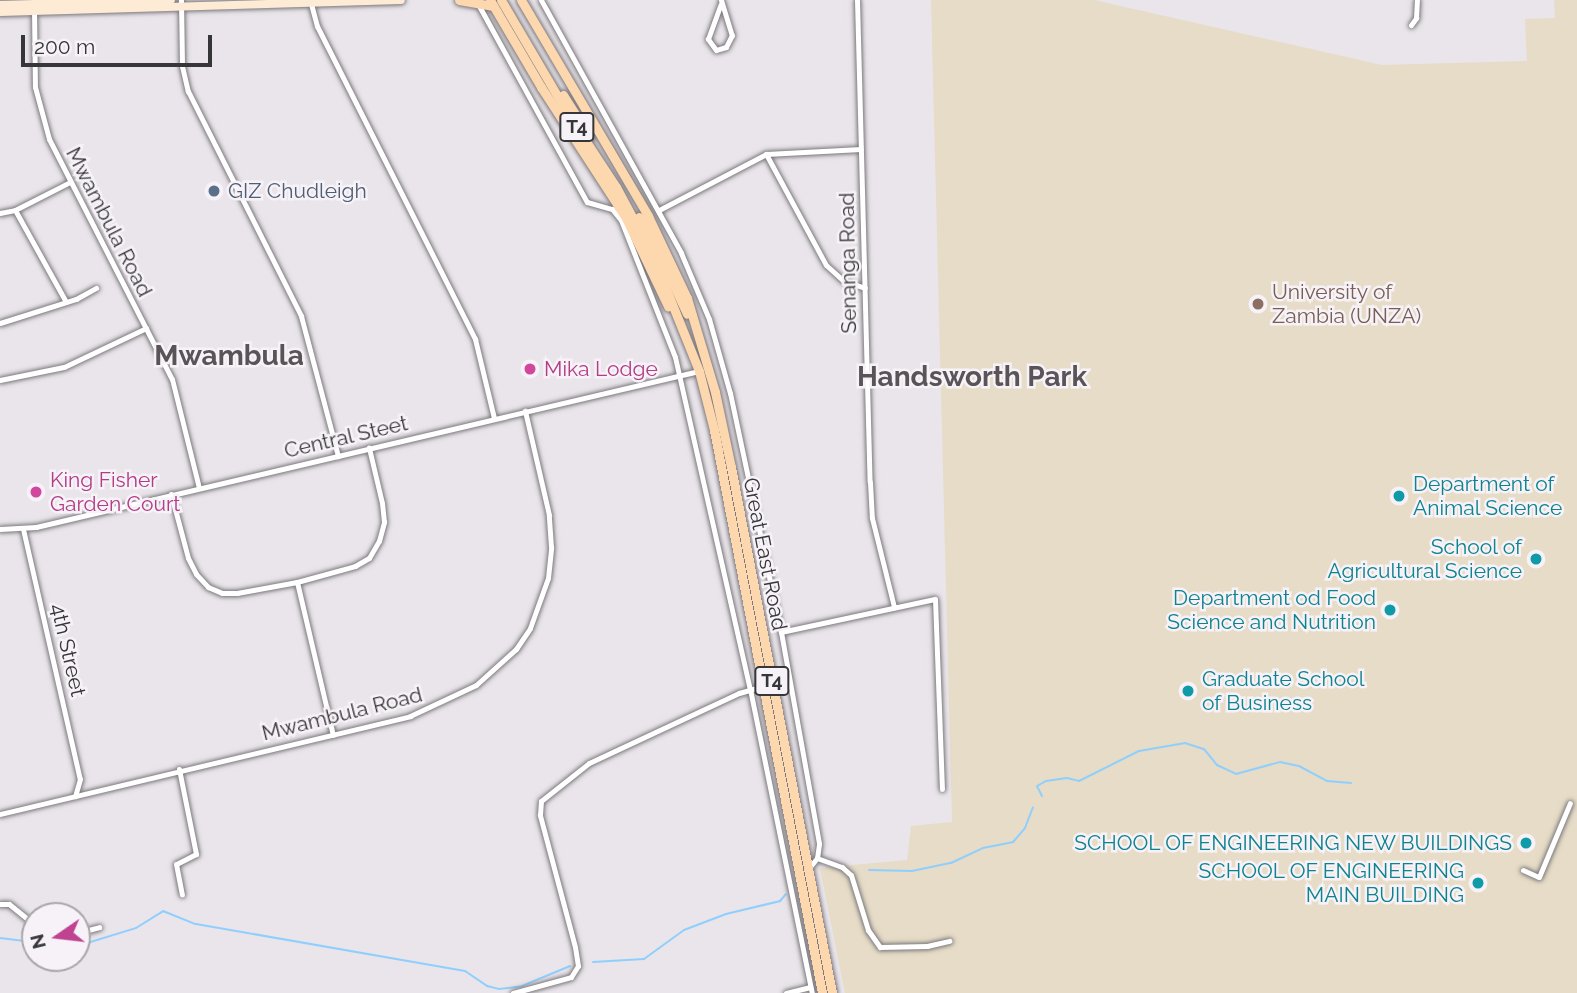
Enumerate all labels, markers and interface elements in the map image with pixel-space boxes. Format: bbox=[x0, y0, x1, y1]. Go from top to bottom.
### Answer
scale bar bbox=[24, 21, 215, 65]
text: 200 m bbox=[34, 34, 95, 59]
road number: T4 bbox=[558, 111, 596, 142]
street label: Mwambula Road bbox=[60, 143, 158, 301]
place label: GIZ Chudleigh bbox=[228, 178, 367, 204]
marker: GIZ Chudleigh bbox=[206, 183, 222, 199]
street label: Senanga Road bbox=[834, 192, 862, 334]
place label: University of Zambia (UNZA) bbox=[1272, 279, 1421, 329]
marker: University of Zambia (UNZA) bbox=[1250, 296, 1266, 312]
district label: Mwambula bbox=[154, 339, 304, 373]
place label: Mika Lodge bbox=[544, 356, 658, 382]
district label: Handsworth Park bbox=[857, 360, 1087, 394]
marker: Mika Lodge bbox=[522, 361, 538, 377]
street label: Central Steet bbox=[281, 410, 411, 464]
place label: King Fisher Garden Court bbox=[50, 467, 180, 517]
place label: Department of Animal Science bbox=[1413, 471, 1563, 521]
street label: Great East Road bbox=[738, 475, 792, 633]
marker: King Fisher Garden Court bbox=[28, 484, 44, 500]
marker: Department of Animal Science bbox=[1391, 488, 1407, 504]
place label: School of Agricultural Science bbox=[1327, 534, 1522, 584]
marker: School of Agricultural Science bbox=[1528, 551, 1544, 567]
place label: Department od Food Science and Nutrition bbox=[1167, 585, 1376, 635]
street label: 4th Street bbox=[45, 601, 91, 699]
marker: Department od Food Science and Nutrition bbox=[1382, 602, 1398, 618]
road number: T4 bbox=[753, 666, 791, 696]
place label: Graduate School of Business bbox=[1202, 666, 1364, 716]
street label: Mwambula Road bbox=[259, 682, 425, 746]
marker: Graduate School of Business bbox=[1180, 683, 1196, 699]
place label: SCHOOL OF ENGINEERING NEW BUILDINGS bbox=[1072, 830, 1512, 856]
marker: SCHOOL OF ENGINEERING NEW BUILDINGS bbox=[1518, 835, 1534, 851]
place label: SCHOOL OF ENGINEERING MAIN BUILDING bbox=[1198, 858, 1464, 908]
marker: SCHOOL OF ENGINEERING MAIN BUILDING bbox=[1470, 875, 1486, 891]
north arrow bbox=[21, 902, 91, 972]
text: N bbox=[25, 932, 50, 951]

